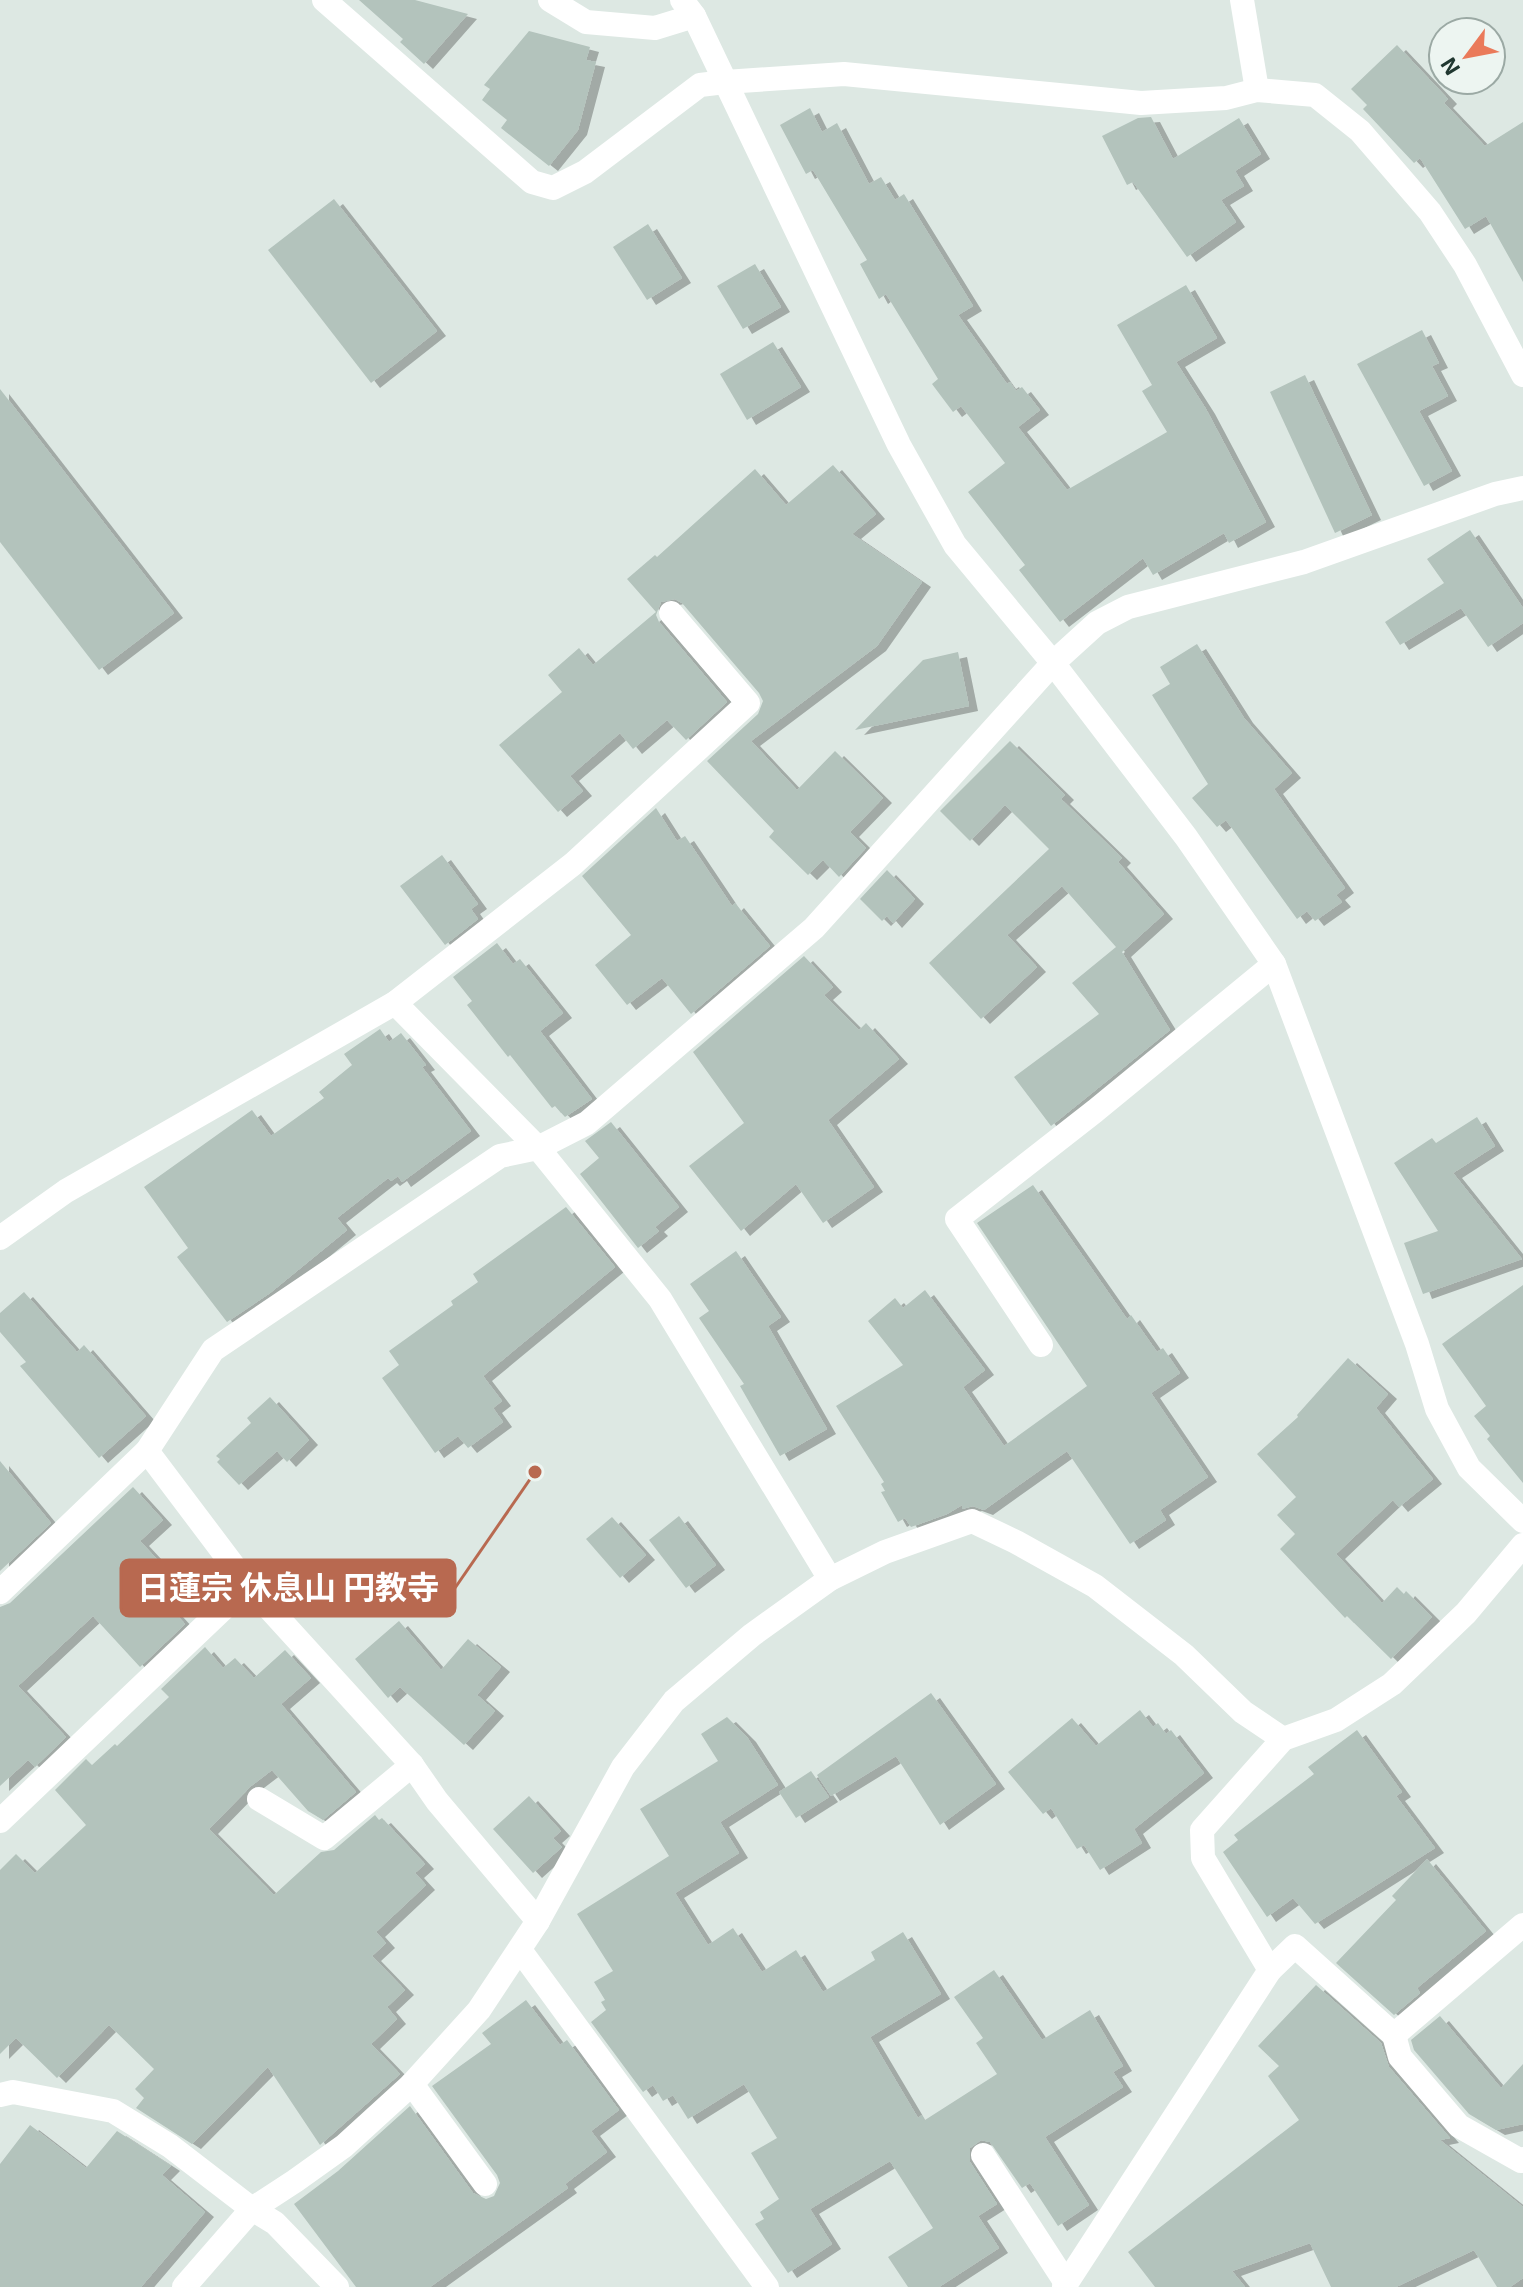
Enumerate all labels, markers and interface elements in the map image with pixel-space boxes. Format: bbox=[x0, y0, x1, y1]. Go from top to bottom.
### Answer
north arrow bbox=[1427, 16, 1507, 96]
text: N bbox=[1434, 54, 1464, 81]
callout: 日蓮宗 休息山 円教寺 bbox=[121, 1560, 455, 1616]
text: 日蓮宗 休息山 円教寺 bbox=[137, 1567, 439, 1605]

